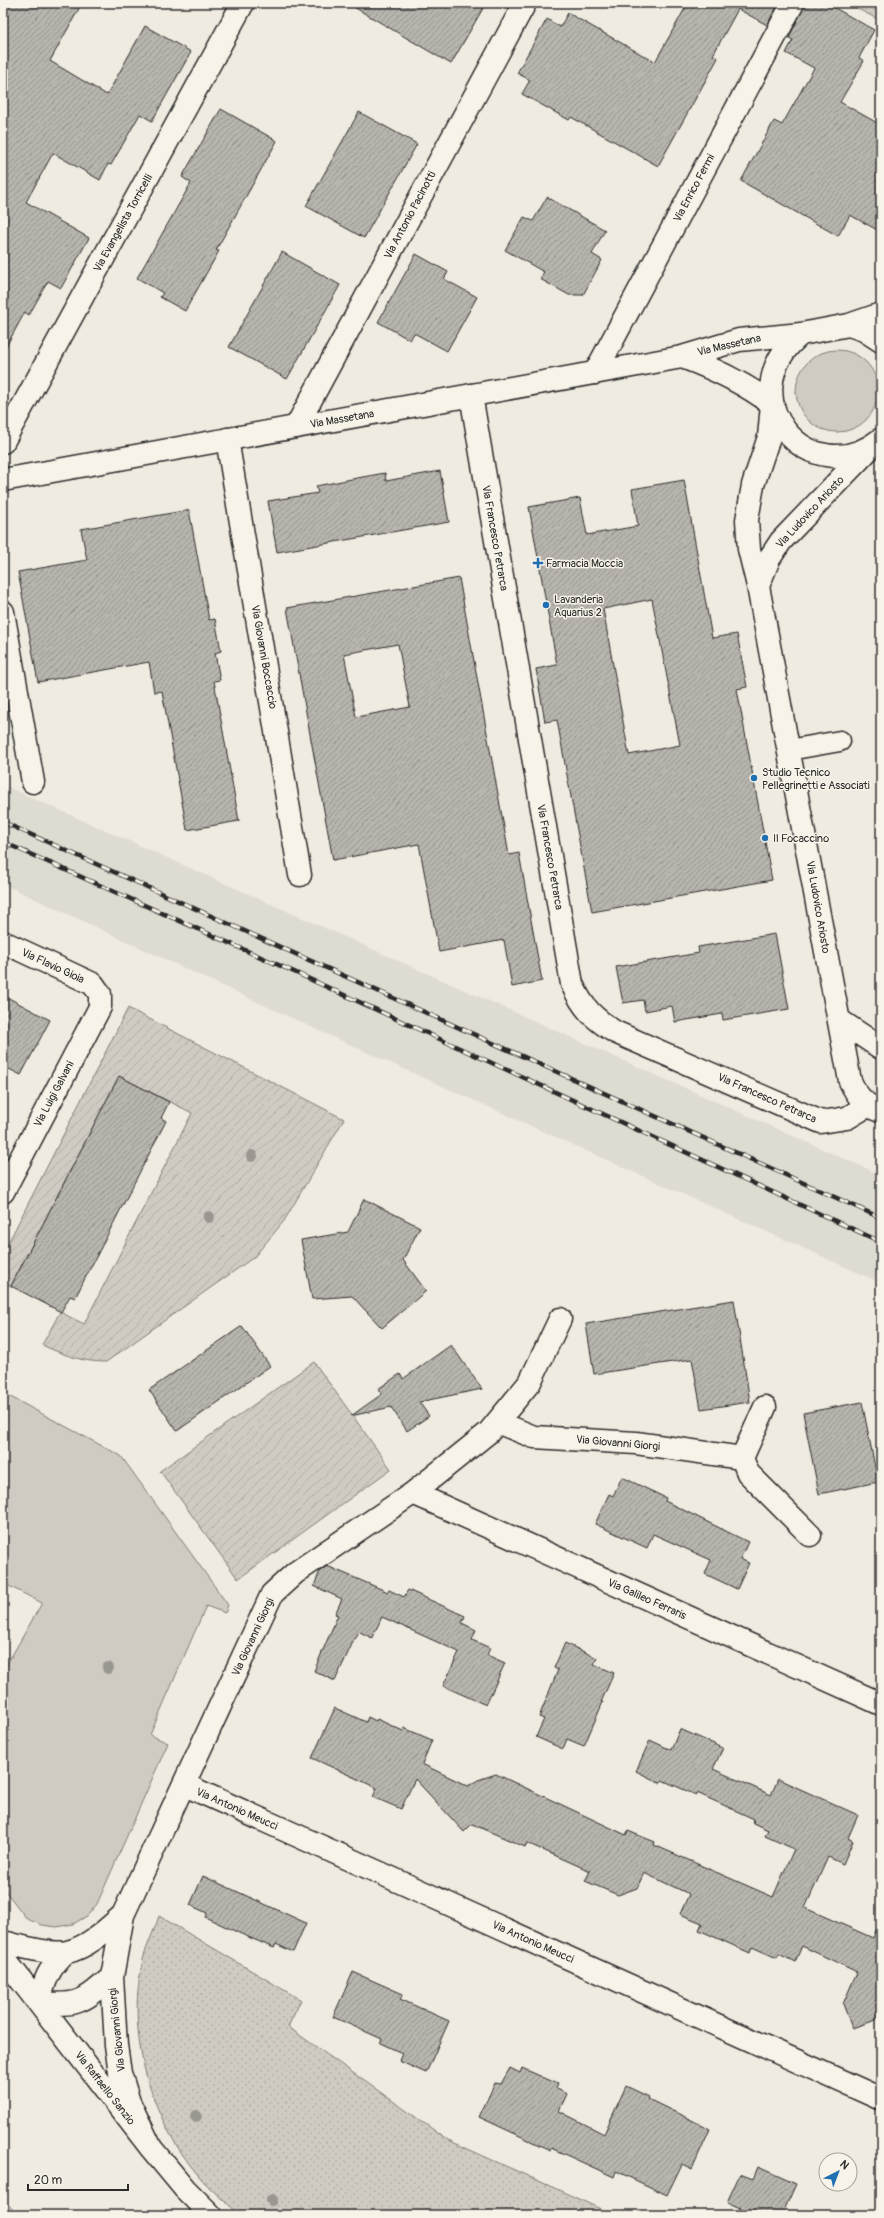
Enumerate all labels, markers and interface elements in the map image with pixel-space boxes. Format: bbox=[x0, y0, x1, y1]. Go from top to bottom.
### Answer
street label: Via Enrico Fermi bbox=[671, 152, 717, 224]
street label: Via Antonio Pacinotti bbox=[381, 169, 439, 261]
street label: Via Evangelista Torricelli bbox=[91, 172, 155, 274]
street label: Via Massetana bbox=[696, 331, 762, 359]
street label: Via Massetana bbox=[309, 407, 375, 431]
street label: Via Ludovico Ariosto bbox=[773, 473, 847, 551]
street label: Via Francesco Petrarca bbox=[479, 484, 511, 592]
place label: Farmacia Moccia bbox=[546, 557, 623, 570]
marker: Farmacia Moccia bbox=[533, 558, 543, 568]
place label: Lavanderia Aquarius 2 bbox=[554, 593, 603, 619]
marker: Lavanderia Aquarius 2 bbox=[541, 600, 551, 610]
street label: Via Giovanni Boccaccio bbox=[248, 604, 280, 710]
place label: Studio Tecnico Pellegrinetti e Associati bbox=[762, 766, 870, 792]
marker: Studio Tecnico Pellegrinetti e Associati bbox=[749, 773, 759, 783]
street label: Via Francesco Petrarca bbox=[534, 803, 566, 911]
place label: Il Focaccino bbox=[773, 832, 829, 845]
marker: Il Focaccino bbox=[760, 833, 770, 843]
street label: Via Ludovico Ariosto bbox=[803, 860, 833, 954]
street label: Via Flavio Gioia bbox=[20, 946, 86, 986]
street label: Via Luigi Galvani bbox=[31, 1059, 77, 1129]
street label: Via Francesco Petrarca bbox=[715, 1070, 819, 1126]
street label: Via Giovanni Giorgi bbox=[575, 1433, 661, 1453]
street label: Via Galileo Ferraris bbox=[606, 1576, 688, 1622]
street label: Via Giovanni Giorgi bbox=[229, 1596, 277, 1678]
street label: Via Antonio Meucci bbox=[194, 1785, 280, 1833]
street label: Via Antonio Meucci bbox=[490, 1918, 576, 1966]
street label: Via Giovanni Giorgi bbox=[106, 1987, 128, 2073]
street label: Via Raffaello Sanzio bbox=[72, 2049, 138, 2127]
north arrow bbox=[818, 2152, 858, 2192]
text: N bbox=[837, 2158, 852, 2173]
scale bar bbox=[28, 2166, 128, 2192]
text: 20 m bbox=[34, 2173, 63, 2188]

